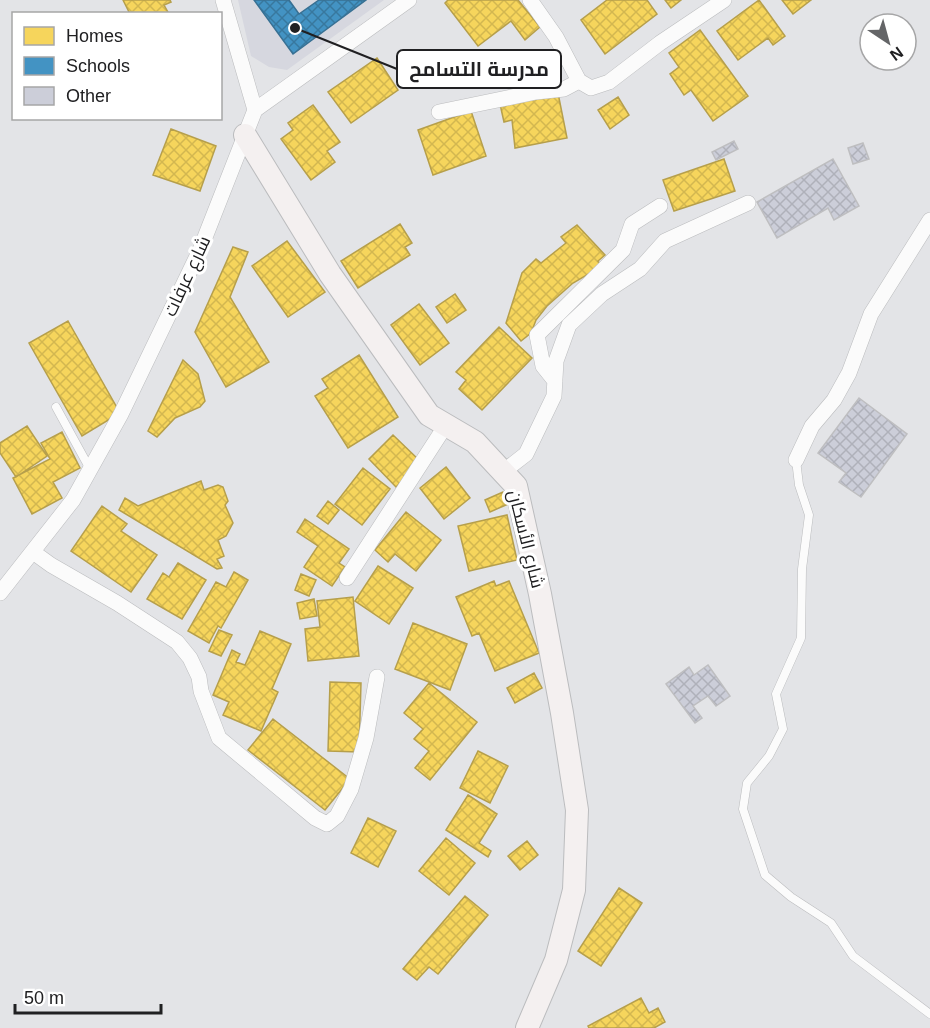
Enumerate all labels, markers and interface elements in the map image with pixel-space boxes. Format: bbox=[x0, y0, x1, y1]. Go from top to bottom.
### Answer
legend bbox=[12, 12, 222, 120]
north arrow bbox=[858, 12, 918, 72]
text: Homes bbox=[66, 26, 123, 46]
text: N bbox=[887, 43, 906, 64]
callout: مدرسة التسامح bbox=[397, 50, 561, 88]
text: Schools bbox=[66, 56, 130, 76]
text: مدرسة التسامح bbox=[409, 58, 549, 83]
text: Other bbox=[66, 86, 111, 106]
street label: شارع عرفات bbox=[160, 233, 216, 320]
street label: شارع الأسكان bbox=[502, 488, 548, 591]
scale bar bbox=[15, 977, 160, 1015]
text: 50 m bbox=[24, 988, 64, 1008]

